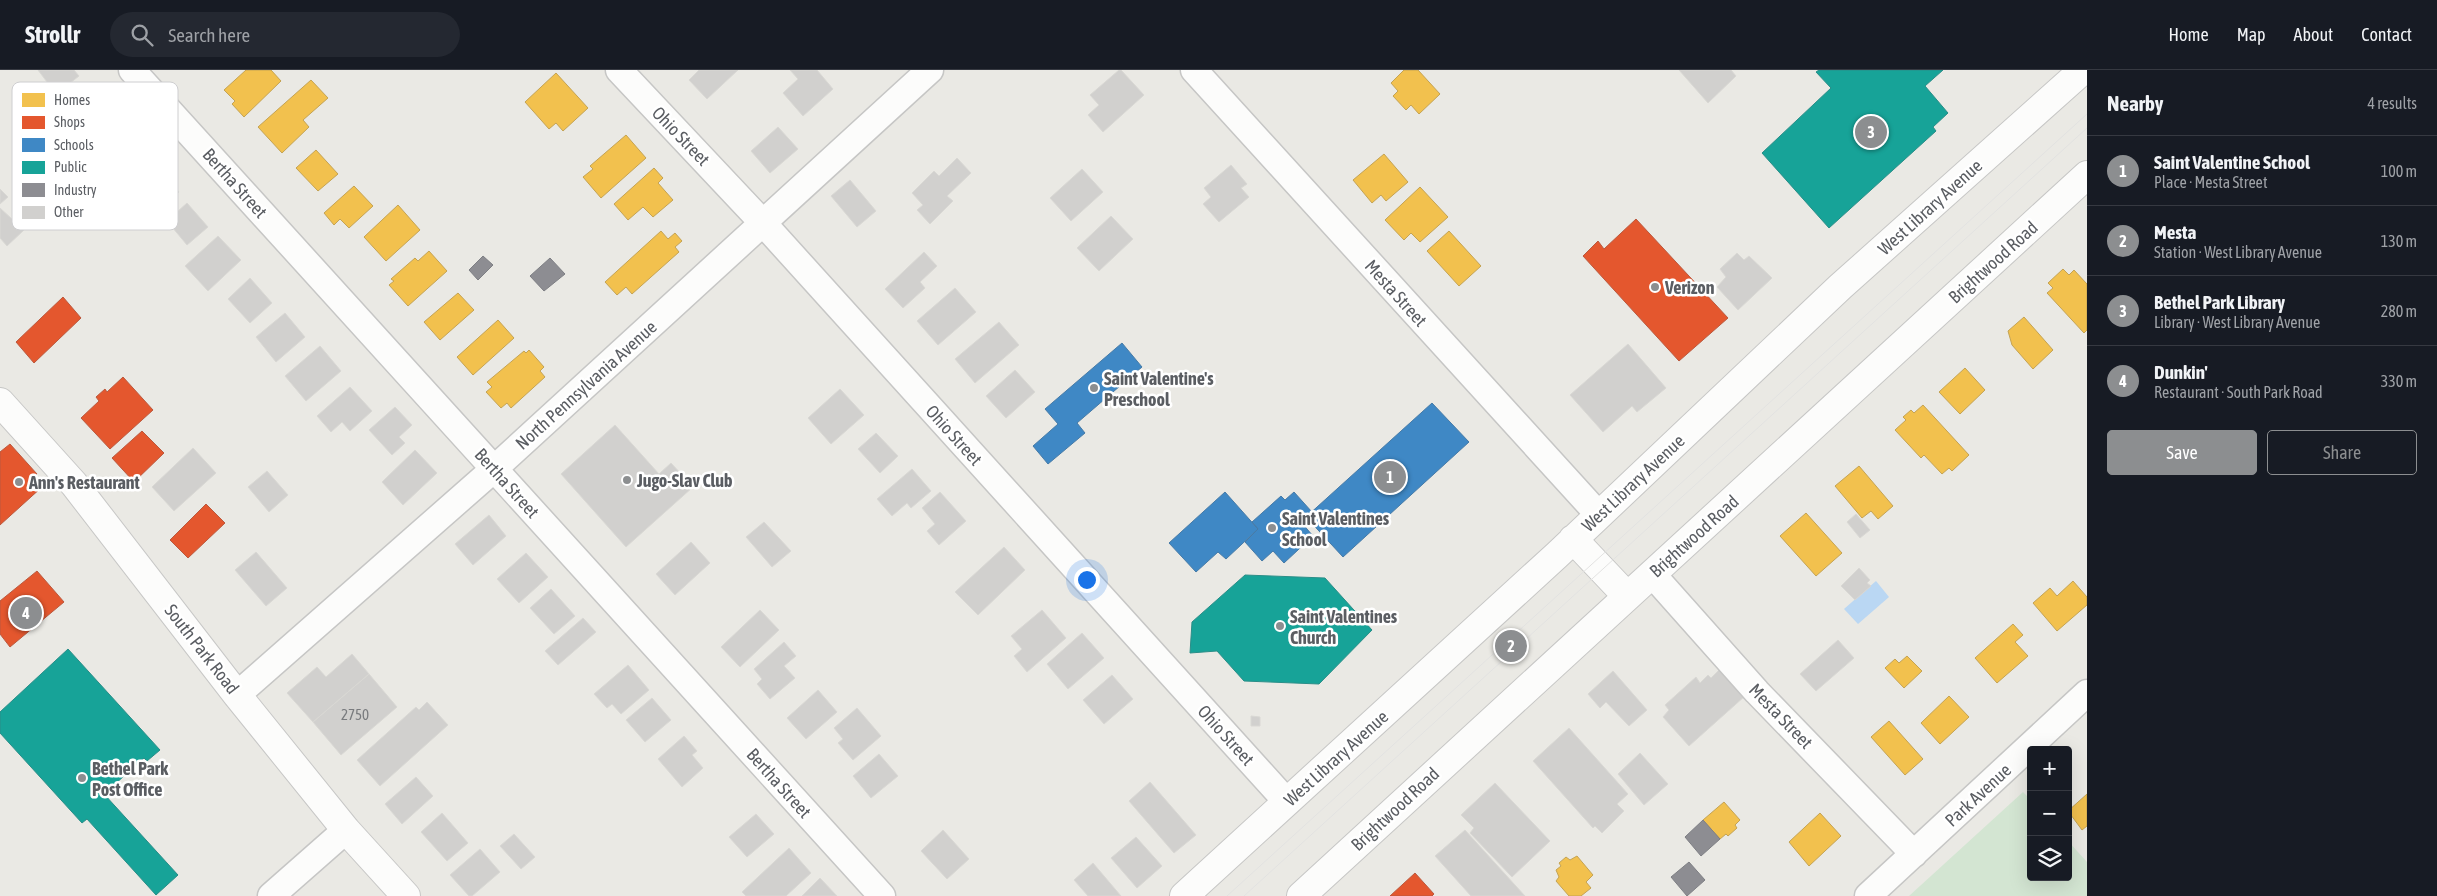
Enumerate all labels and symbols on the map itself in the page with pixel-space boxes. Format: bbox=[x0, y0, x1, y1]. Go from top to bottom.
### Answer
legend bbox=[12, 82, 178, 230]
text: Homes bbox=[54, 92, 90, 108]
street label: Ohio Street bbox=[648, 102, 714, 170]
pin: 3 bbox=[1855, 113, 1887, 151]
text: Shops bbox=[54, 114, 85, 130]
text: Schools bbox=[54, 137, 94, 153]
street label: Bertha Street bbox=[198, 144, 272, 222]
street label: West Library Avenue bbox=[1874, 155, 1986, 259]
text: Public bbox=[54, 159, 87, 175]
text: Industry bbox=[54, 182, 97, 198]
text: Other bbox=[54, 204, 84, 220]
street label: Brightwood Road bbox=[1944, 217, 2042, 307]
street label: Mesta Street bbox=[1361, 255, 1431, 331]
place label: Verizon bbox=[1664, 277, 1715, 298]
marker: Verizon bbox=[1649, 281, 1661, 293]
street label: North Pennsylvania Avenue bbox=[511, 316, 661, 454]
place label: Saint Valentine's Preschool bbox=[1104, 368, 1214, 410]
marker: Saint Valentine's Preschool bbox=[1088, 382, 1100, 394]
street label: Ohio Street bbox=[922, 401, 986, 469]
street label: West Library Avenue bbox=[1577, 430, 1689, 536]
street label: Bertha Street bbox=[470, 444, 544, 522]
pin: 1 bbox=[1374, 458, 1406, 496]
place label: Jugo-Slav Club bbox=[636, 470, 732, 491]
place label: Ann's Restaurant bbox=[28, 472, 141, 493]
marker: Jugo-Slav Club bbox=[621, 474, 633, 486]
marker: Ann's Restaurant bbox=[13, 476, 25, 488]
street label: Brightwood Road bbox=[1645, 491, 1743, 581]
place label: Saint Valentines School bbox=[1282, 508, 1390, 550]
marker: Saint Valentines School bbox=[1266, 522, 1278, 534]
your location bbox=[1074, 567, 1100, 593]
pin: 4 bbox=[10, 594, 42, 632]
street label: South Park Road bbox=[160, 600, 244, 698]
place label: Saint Valentines Church bbox=[1290, 606, 1398, 648]
marker: Saint Valentines Church bbox=[1274, 620, 1286, 632]
pin: 2 bbox=[1495, 627, 1527, 665]
street label: Mesta Street bbox=[1745, 679, 1817, 753]
street label: Ohio Street bbox=[1194, 701, 1258, 769]
house number: 2750 bbox=[341, 706, 369, 723]
street label: West Library Avenue bbox=[1280, 706, 1392, 810]
street label: Bertha Street bbox=[742, 744, 816, 822]
place label: Bethel Park Post Office bbox=[92, 758, 169, 800]
street label: Park Avenue bbox=[1941, 759, 2015, 831]
street label: Brightwood Road bbox=[1347, 763, 1443, 855]
marker: Bethel Park Post Office bbox=[76, 772, 88, 784]

